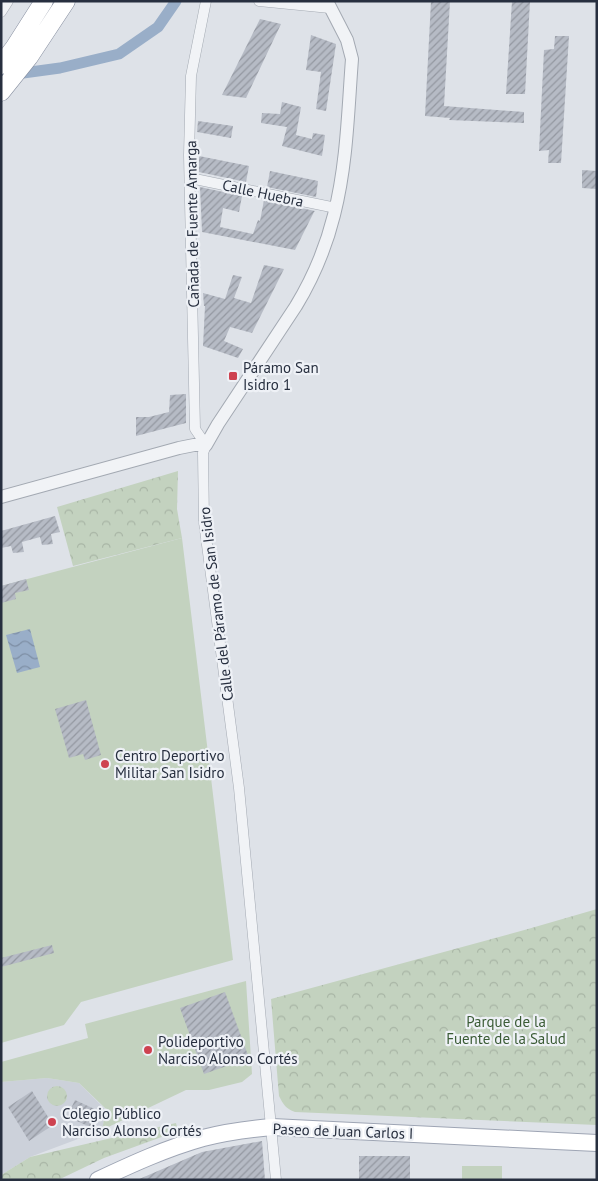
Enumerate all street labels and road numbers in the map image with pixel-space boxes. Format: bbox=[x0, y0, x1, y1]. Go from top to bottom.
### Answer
street label: Cañada de Fuente Amarga bbox=[181, 140, 203, 308]
street label: Calle Huebra bbox=[221, 175, 305, 211]
street label: Calle del Páramo de San Isidro bbox=[195, 506, 237, 702]
street label: Paseo de Juan Carlos I bbox=[272, 1119, 414, 1143]

